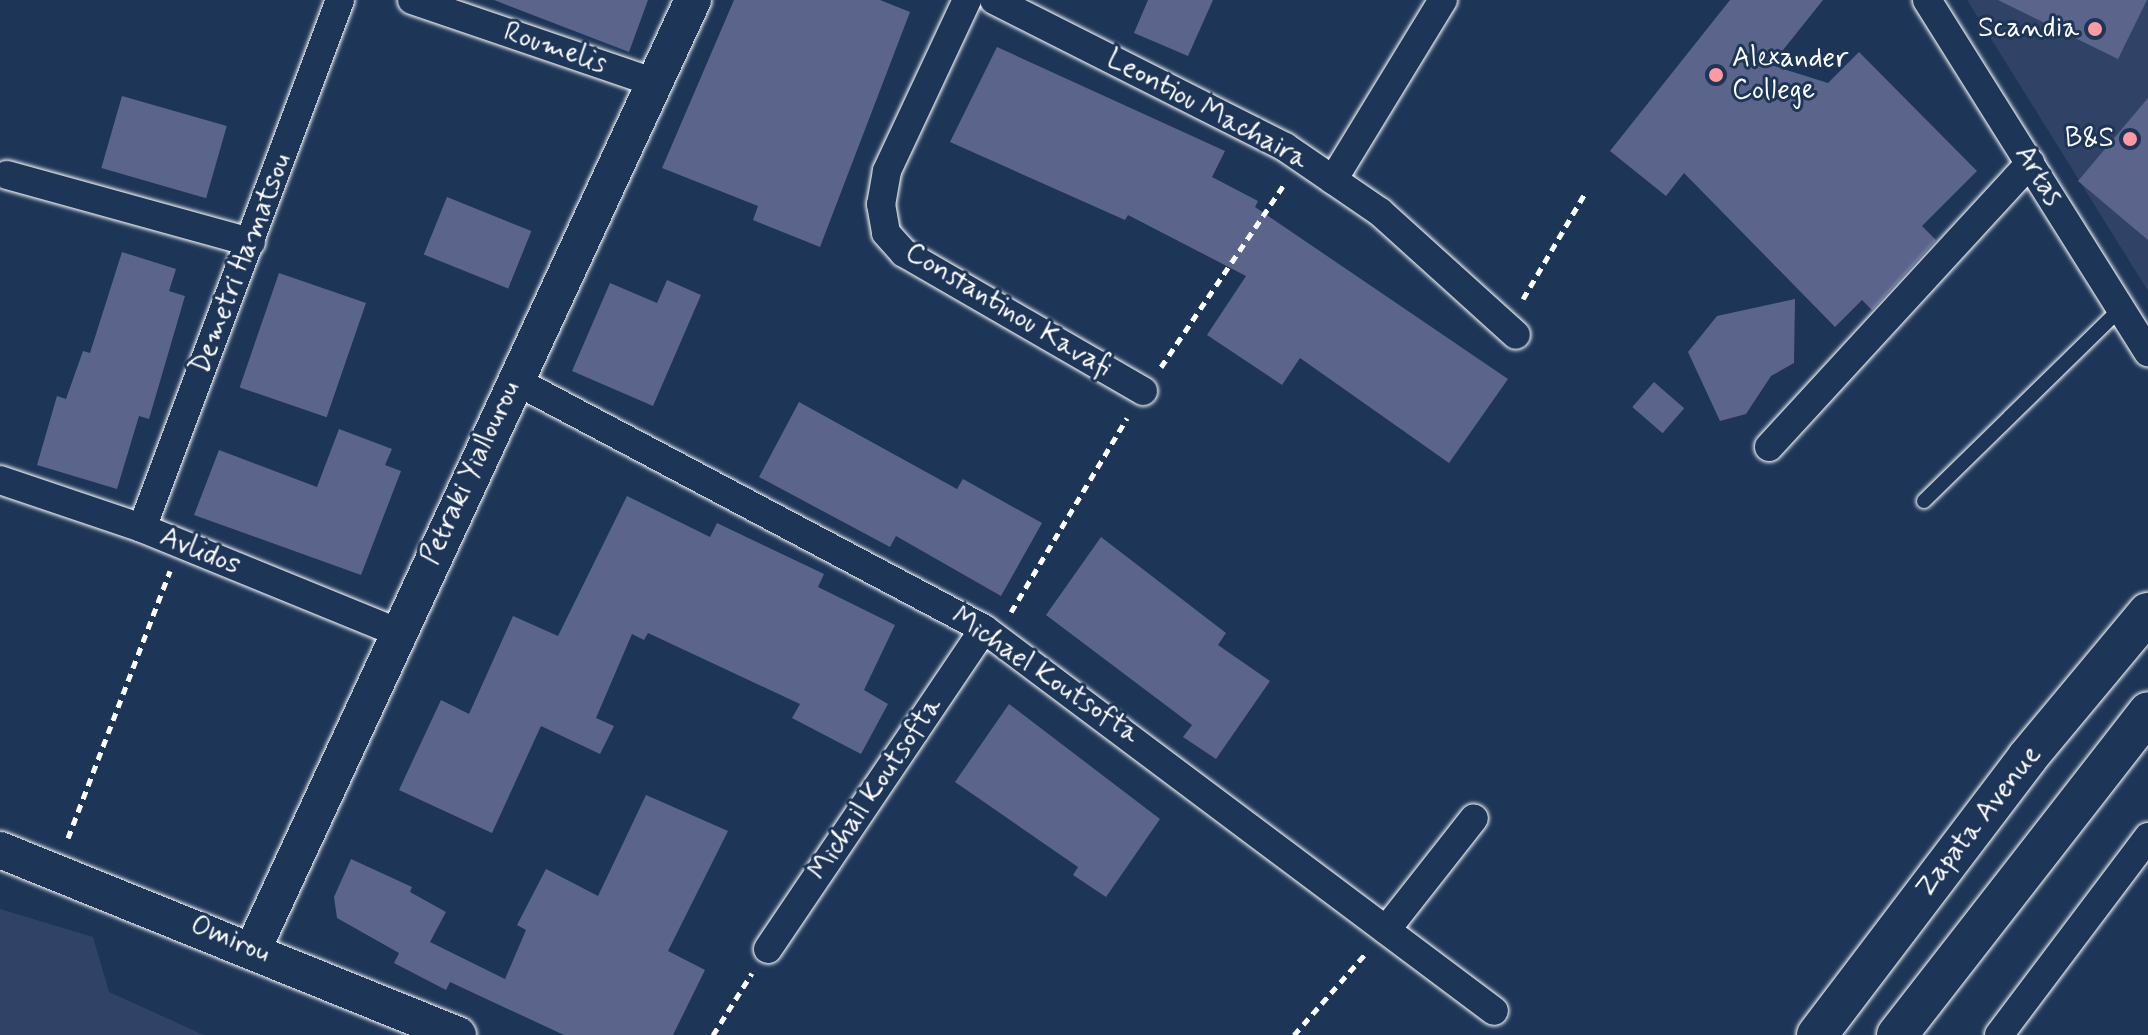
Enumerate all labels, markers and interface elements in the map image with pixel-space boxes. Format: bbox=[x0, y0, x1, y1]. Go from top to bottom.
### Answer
place label: Scandia bbox=[1978, 12, 2079, 46]
street label: Roumelis bbox=[499, 16, 611, 82]
marker: Scandia bbox=[2086, 20, 2104, 38]
place label: Alexander College bbox=[1732, 42, 1848, 108]
street label: Leontiou Machaira bbox=[1102, 43, 1312, 177]
marker: Alexander College bbox=[1707, 66, 1725, 84]
place label: B&S bbox=[2065, 122, 2114, 156]
marker: B&S bbox=[2121, 130, 2139, 148]
street label: Artas bbox=[2007, 140, 2069, 212]
street label: Demetri Hamatsou bbox=[185, 151, 299, 377]
street label: Constantinou Kavafi bbox=[900, 237, 1116, 385]
street label: Petraki Yiallourou bbox=[413, 375, 529, 571]
street label: Avlidos bbox=[155, 521, 245, 583]
street label: Michael Koutsofta bbox=[949, 604, 1141, 748]
street label: Michail Koutsofta bbox=[805, 695, 947, 883]
street label: Zapata Avenue bbox=[1909, 739, 2049, 905]
street label: Omirou bbox=[185, 909, 275, 971]

